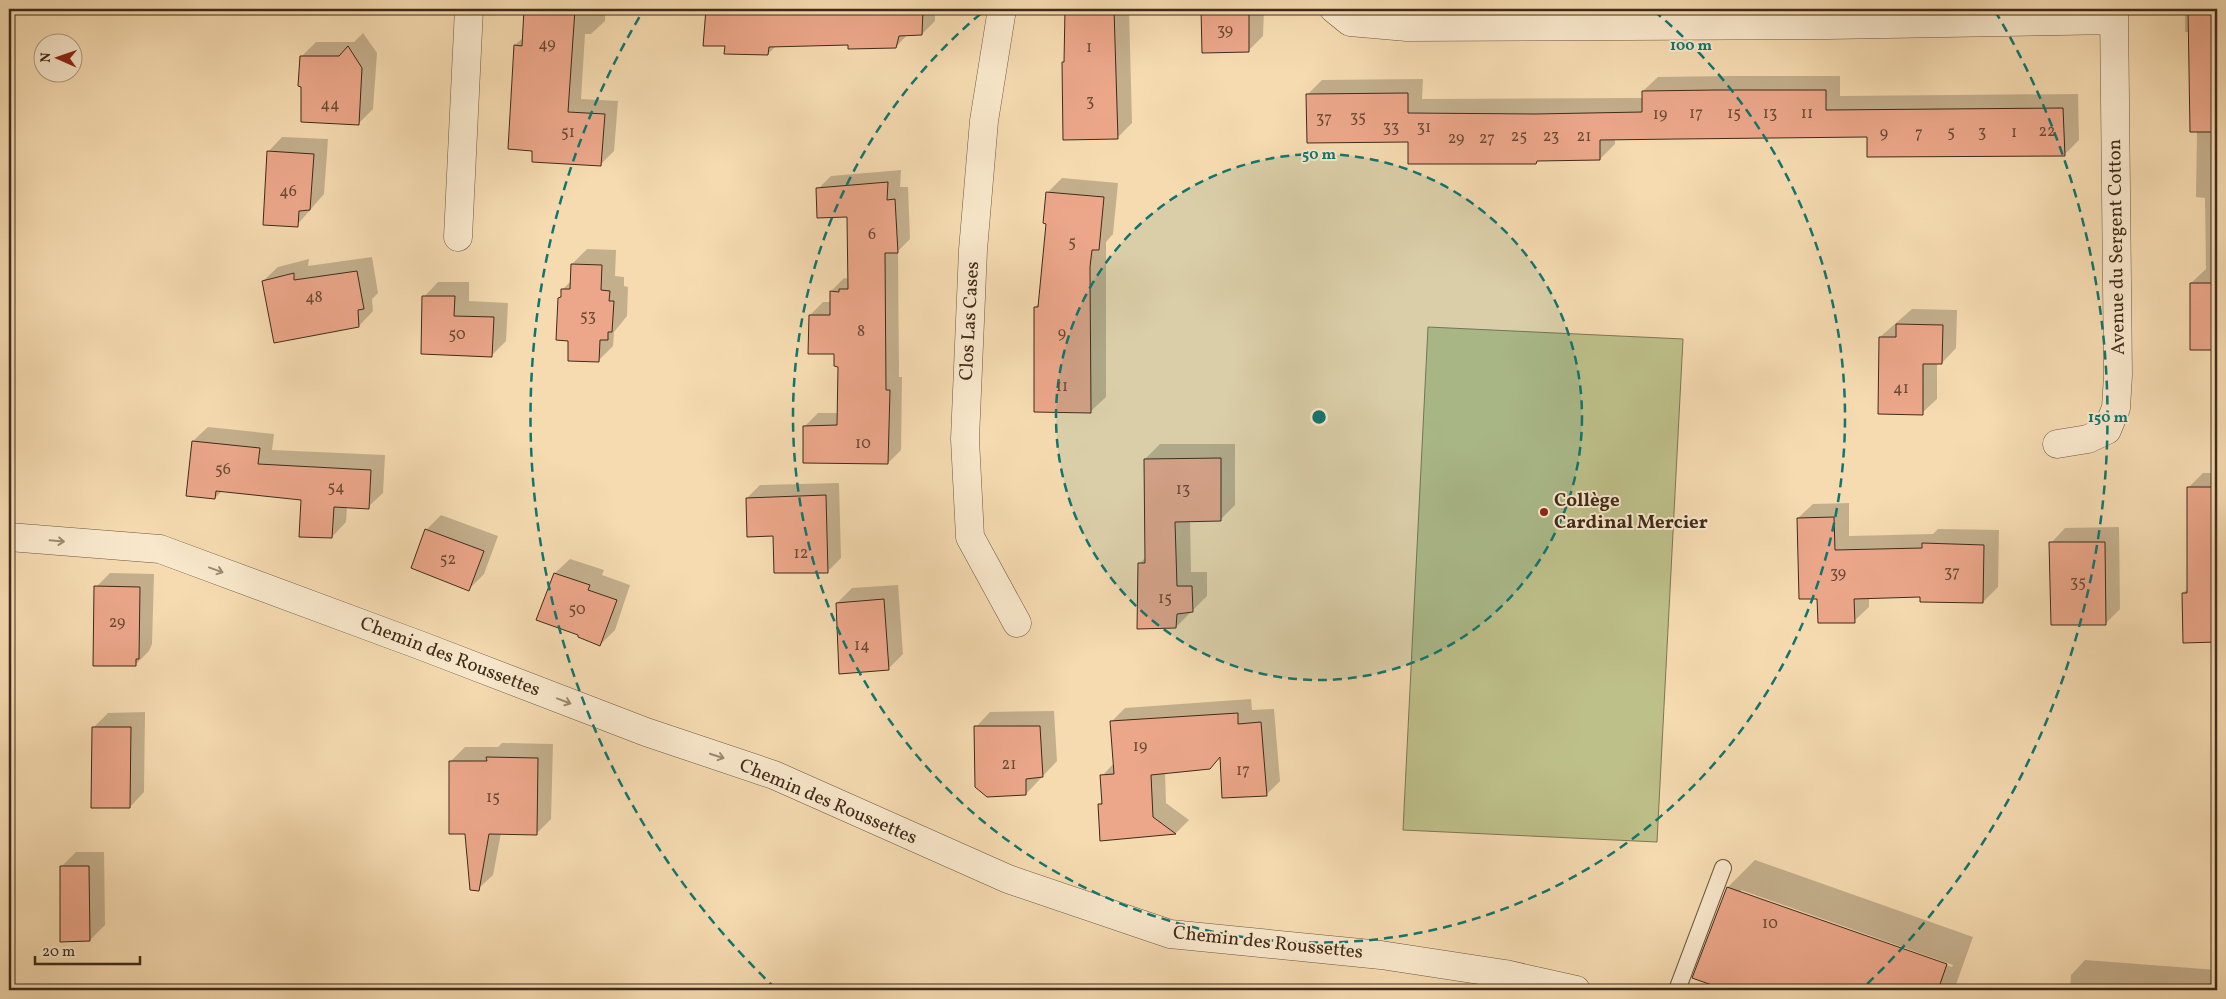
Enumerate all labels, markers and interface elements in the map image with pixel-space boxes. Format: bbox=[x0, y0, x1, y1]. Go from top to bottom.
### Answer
house number: 39 bbox=[1217, 20, 1233, 42]
north arrow bbox=[32, 32, 82, 82]
house number: 49 bbox=[538, 34, 556, 56]
text: 100 m bbox=[1670, 36, 1713, 57]
house number: 1 bbox=[1086, 37, 1092, 59]
text: N bbox=[37, 52, 56, 63]
house number: 3 bbox=[1086, 91, 1094, 113]
house number: 44 bbox=[320, 94, 340, 116]
house number: 17 bbox=[1689, 103, 1703, 125]
house number: 15 bbox=[1727, 103, 1741, 125]
house number: 13 bbox=[1763, 103, 1777, 125]
house number: 11 bbox=[1801, 103, 1813, 125]
house number: 19 bbox=[1653, 104, 1667, 126]
house number: 35 bbox=[1350, 107, 1366, 129]
house number: 37 bbox=[1316, 108, 1332, 130]
house number: 33 bbox=[1383, 117, 1399, 139]
house number: 31 bbox=[1417, 117, 1431, 139]
house number: 22 bbox=[2038, 121, 2056, 143]
house number: 51 bbox=[561, 122, 575, 144]
house number: 5 bbox=[1947, 122, 1955, 144]
house number: 3 bbox=[1978, 122, 1986, 144]
house number: 1 bbox=[2011, 122, 2017, 144]
house number: 9 bbox=[1880, 123, 1888, 145]
house number: 7 bbox=[1915, 123, 1923, 145]
house number: 25 bbox=[1511, 126, 1527, 148]
house number: 23 bbox=[1543, 126, 1559, 148]
house number: 21 bbox=[1577, 126, 1591, 148]
house number: 29 bbox=[1448, 128, 1464, 150]
house number: 27 bbox=[1479, 128, 1495, 150]
street label: Avenue du Sergent Cotton bbox=[2102, 139, 2132, 355]
text: 50 m bbox=[1302, 145, 1336, 166]
house number: 46 bbox=[279, 181, 297, 203]
house number: 6 bbox=[868, 224, 876, 246]
house number: 5 bbox=[1068, 232, 1076, 254]
street label: Clos Las Cases bbox=[954, 261, 986, 381]
house number: 48 bbox=[305, 287, 323, 309]
house number: 53 bbox=[580, 306, 596, 328]
house number: 8 bbox=[857, 321, 865, 343]
house number: 9 bbox=[1058, 323, 1066, 345]
house number: 50 bbox=[449, 324, 466, 346]
house number: 11 bbox=[1056, 376, 1068, 398]
house number: 41 bbox=[1893, 378, 1909, 400]
centre of rings bbox=[1310, 408, 1328, 426]
text: 150 m bbox=[2088, 408, 2128, 429]
house number: 10 bbox=[855, 433, 871, 455]
house number: 56 bbox=[215, 459, 231, 481]
house number: 54 bbox=[327, 477, 345, 499]
house number: 13 bbox=[1176, 479, 1190, 501]
place label: Collège Cardinal Mercier bbox=[1554, 488, 1708, 536]
marker: Collège Cardinal Mercier bbox=[1538, 506, 1550, 518]
one-way arrow bbox=[49, 536, 65, 546]
house number: 12 bbox=[794, 543, 808, 565]
house number: 52 bbox=[440, 549, 456, 571]
house number: 37 bbox=[1944, 562, 1960, 584]
house number: 39 bbox=[1830, 563, 1846, 585]
one-way arrow bbox=[208, 566, 223, 575]
house number: 35 bbox=[2070, 572, 2086, 594]
house number: 15 bbox=[1158, 588, 1172, 610]
house number: 50 bbox=[569, 599, 586, 621]
street label: Chemin des Roussettes bbox=[356, 611, 544, 703]
house number: 29 bbox=[109, 612, 125, 634]
house number: 14 bbox=[854, 635, 870, 657]
one-way arrow bbox=[556, 697, 572, 706]
house number: 19 bbox=[1133, 736, 1147, 758]
one-way arrow bbox=[709, 752, 725, 761]
street label: Chemin des Roussettes bbox=[735, 753, 921, 851]
house number: 21 bbox=[1002, 754, 1016, 776]
house number: 17 bbox=[1236, 760, 1250, 782]
house number: 15 bbox=[486, 787, 500, 809]
house number: 10 bbox=[1762, 913, 1778, 935]
street label: Chemin des Roussettes bbox=[1172, 920, 1364, 966]
scale bar bbox=[35, 934, 140, 966]
text: 20 m bbox=[42, 942, 75, 963]

